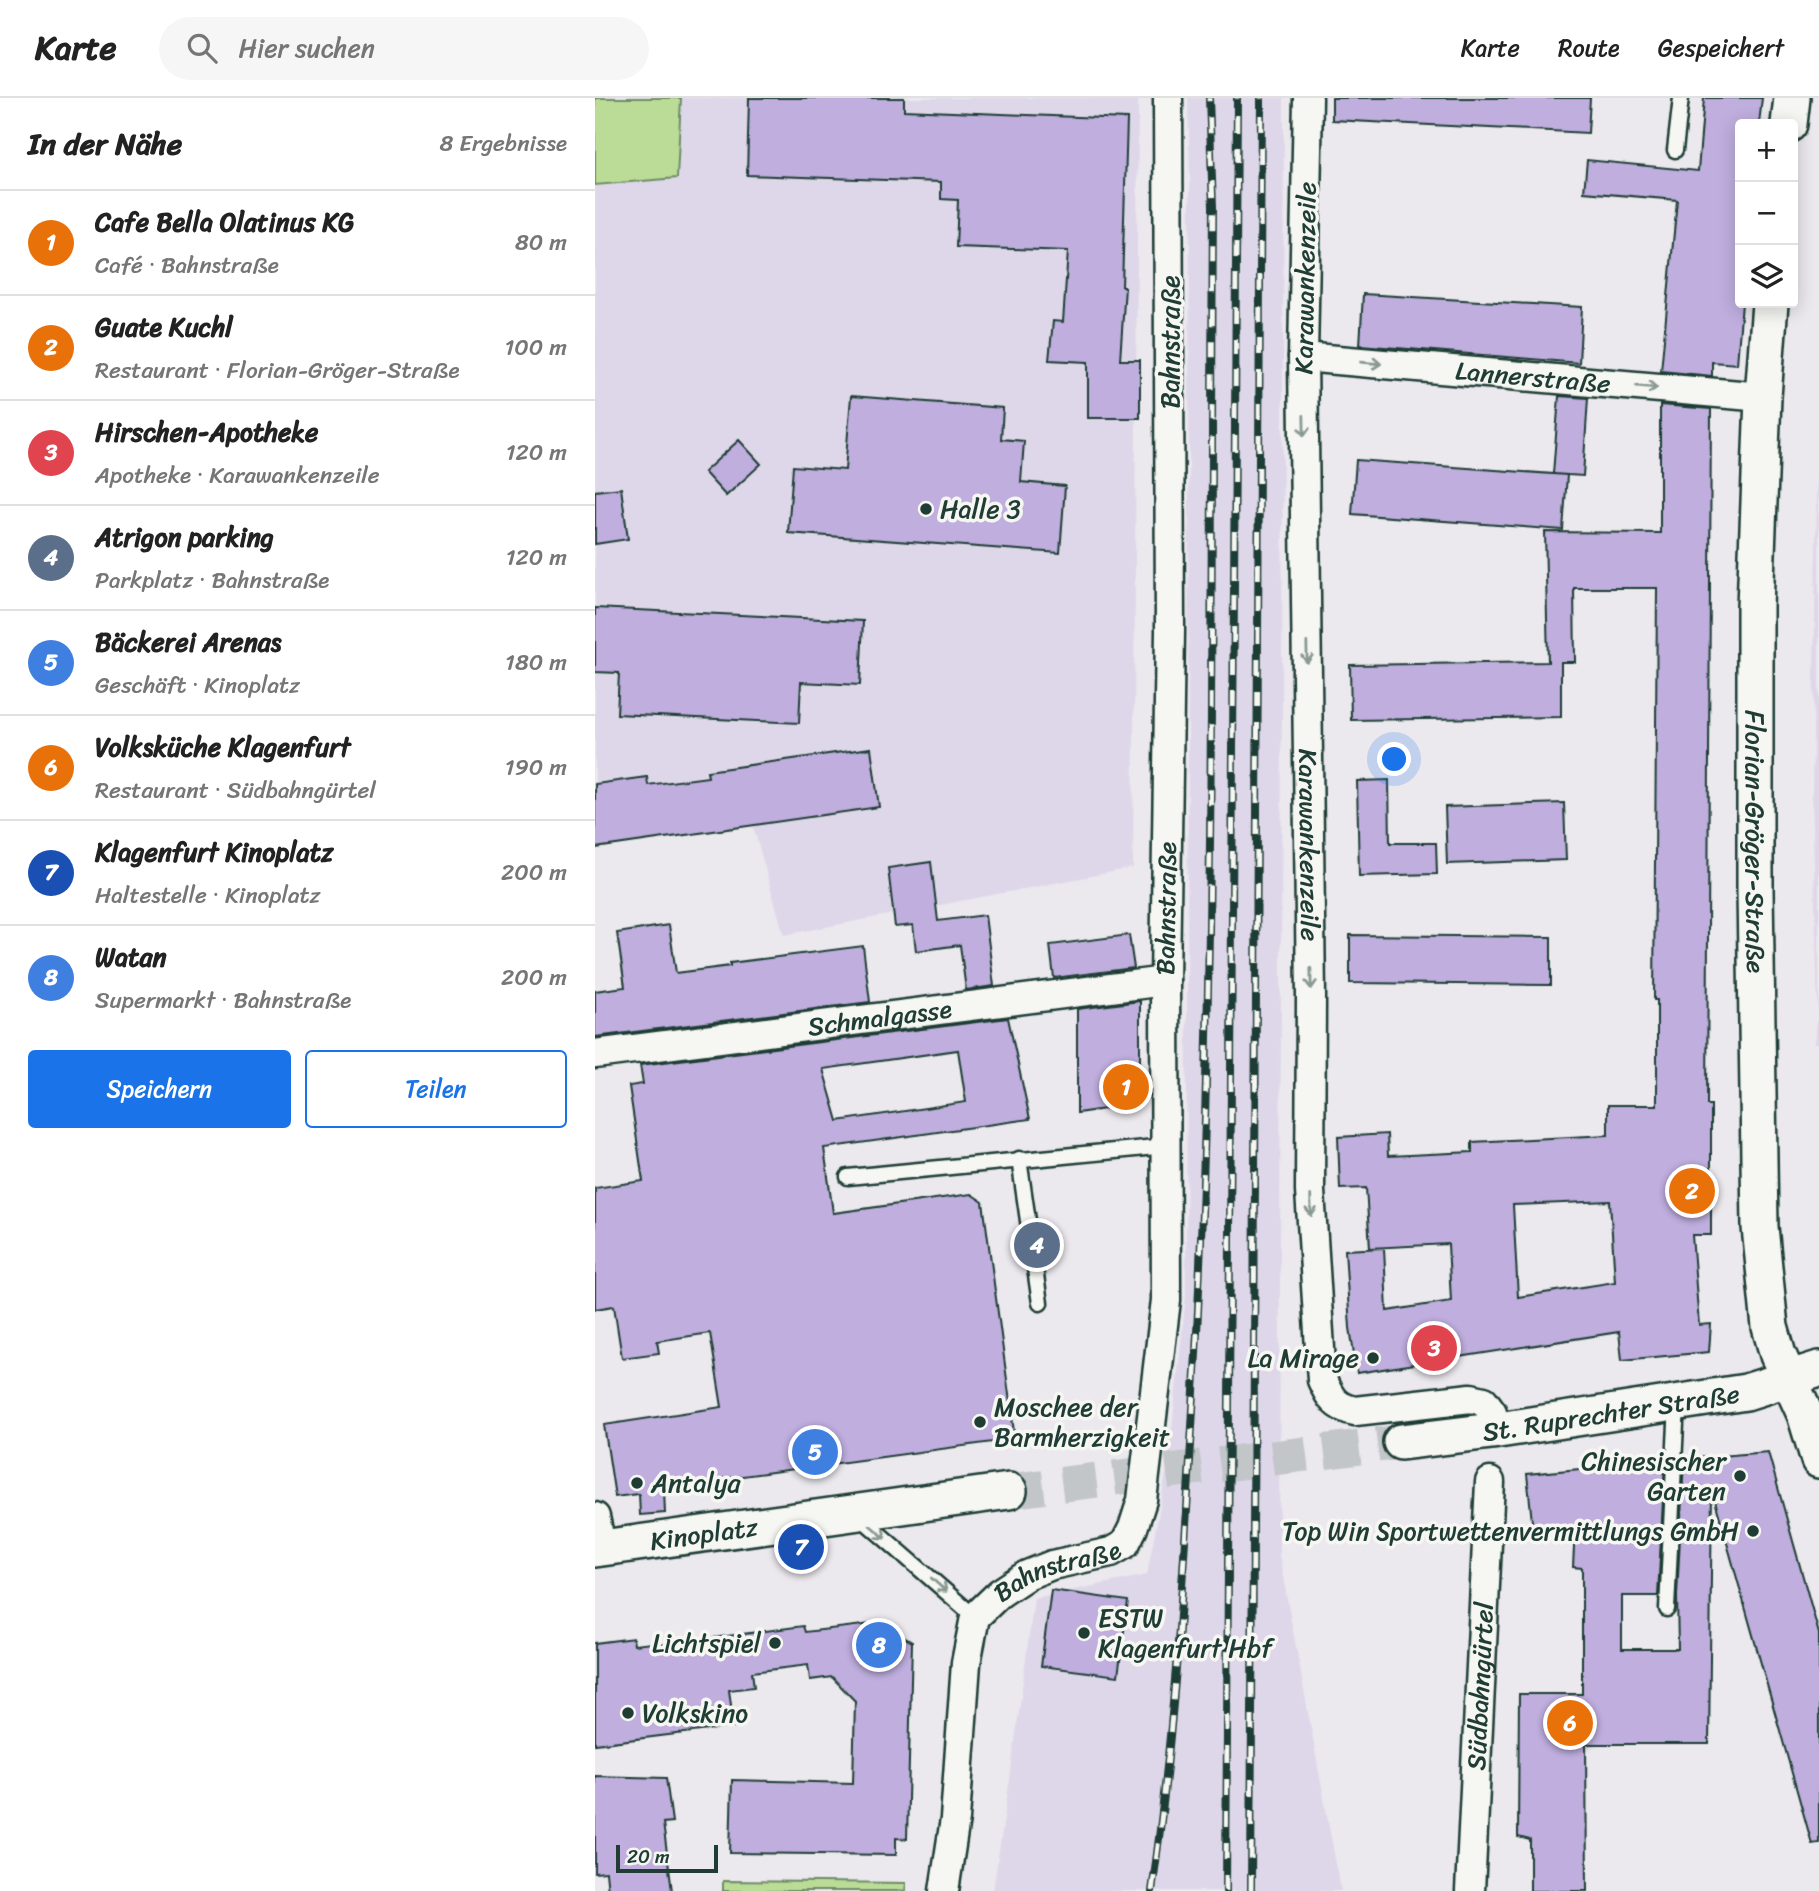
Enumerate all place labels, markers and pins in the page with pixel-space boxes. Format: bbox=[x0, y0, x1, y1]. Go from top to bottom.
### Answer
place label: Halle 3 bbox=[940, 486, 1021, 532]
marker: Halle 3 bbox=[918, 501, 934, 517]
pin: 1 bbox=[1103, 1061, 1149, 1113]
pin: 2 bbox=[1669, 1165, 1715, 1217]
pin: 4 bbox=[1014, 1219, 1060, 1271]
pin: 3 bbox=[1411, 1322, 1457, 1374]
place label: La Mirage bbox=[1248, 1335, 1359, 1381]
marker: La Mirage bbox=[1365, 1350, 1381, 1366]
place label: Moschee der Barmherzigkeit bbox=[994, 1384, 1170, 1460]
marker: Moschee der Barmherzigkeit bbox=[972, 1414, 988, 1430]
pin: 5 bbox=[792, 1426, 838, 1478]
place label: Chinesischer Garten bbox=[1581, 1438, 1727, 1514]
place label: Antalya bbox=[650, 1460, 741, 1506]
marker: Chinesischer Garten bbox=[1732, 1468, 1748, 1484]
marker: Antalya bbox=[629, 1475, 645, 1491]
place label: Top Win Sportwettenvermittlungs GmbH bbox=[1282, 1508, 1740, 1554]
pin: 7 bbox=[778, 1521, 824, 1573]
marker: Top Win Sportwettenvermittlungs GmbH bbox=[1745, 1523, 1761, 1539]
place label: ESTW Klagenfurt Hbf bbox=[1098, 1595, 1275, 1671]
pin: 8 bbox=[856, 1619, 902, 1671]
place label: Lichtspiel bbox=[652, 1620, 762, 1666]
marker: ESTW Klagenfurt Hbf bbox=[1076, 1625, 1092, 1641]
marker: Lichtspiel bbox=[767, 1635, 783, 1651]
place label: Volkskino bbox=[642, 1690, 748, 1736]
pin: 6 bbox=[1547, 1697, 1593, 1749]
marker: Volkskino bbox=[620, 1705, 636, 1721]

